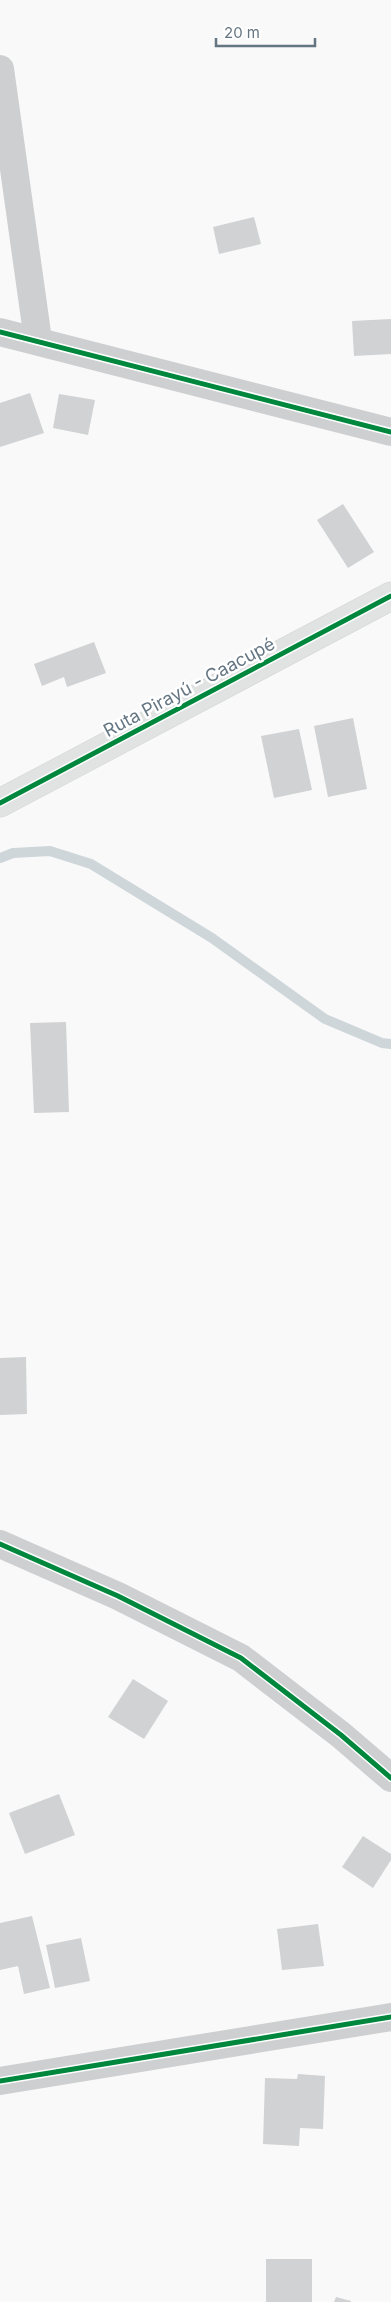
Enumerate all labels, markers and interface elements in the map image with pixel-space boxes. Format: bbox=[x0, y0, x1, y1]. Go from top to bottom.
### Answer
scale bar bbox=[216, 15, 315, 47]
text: 20 m bbox=[224, 23, 260, 42]
street label: Ruta Pirayú - Caacupé bbox=[100, 633, 278, 741]

